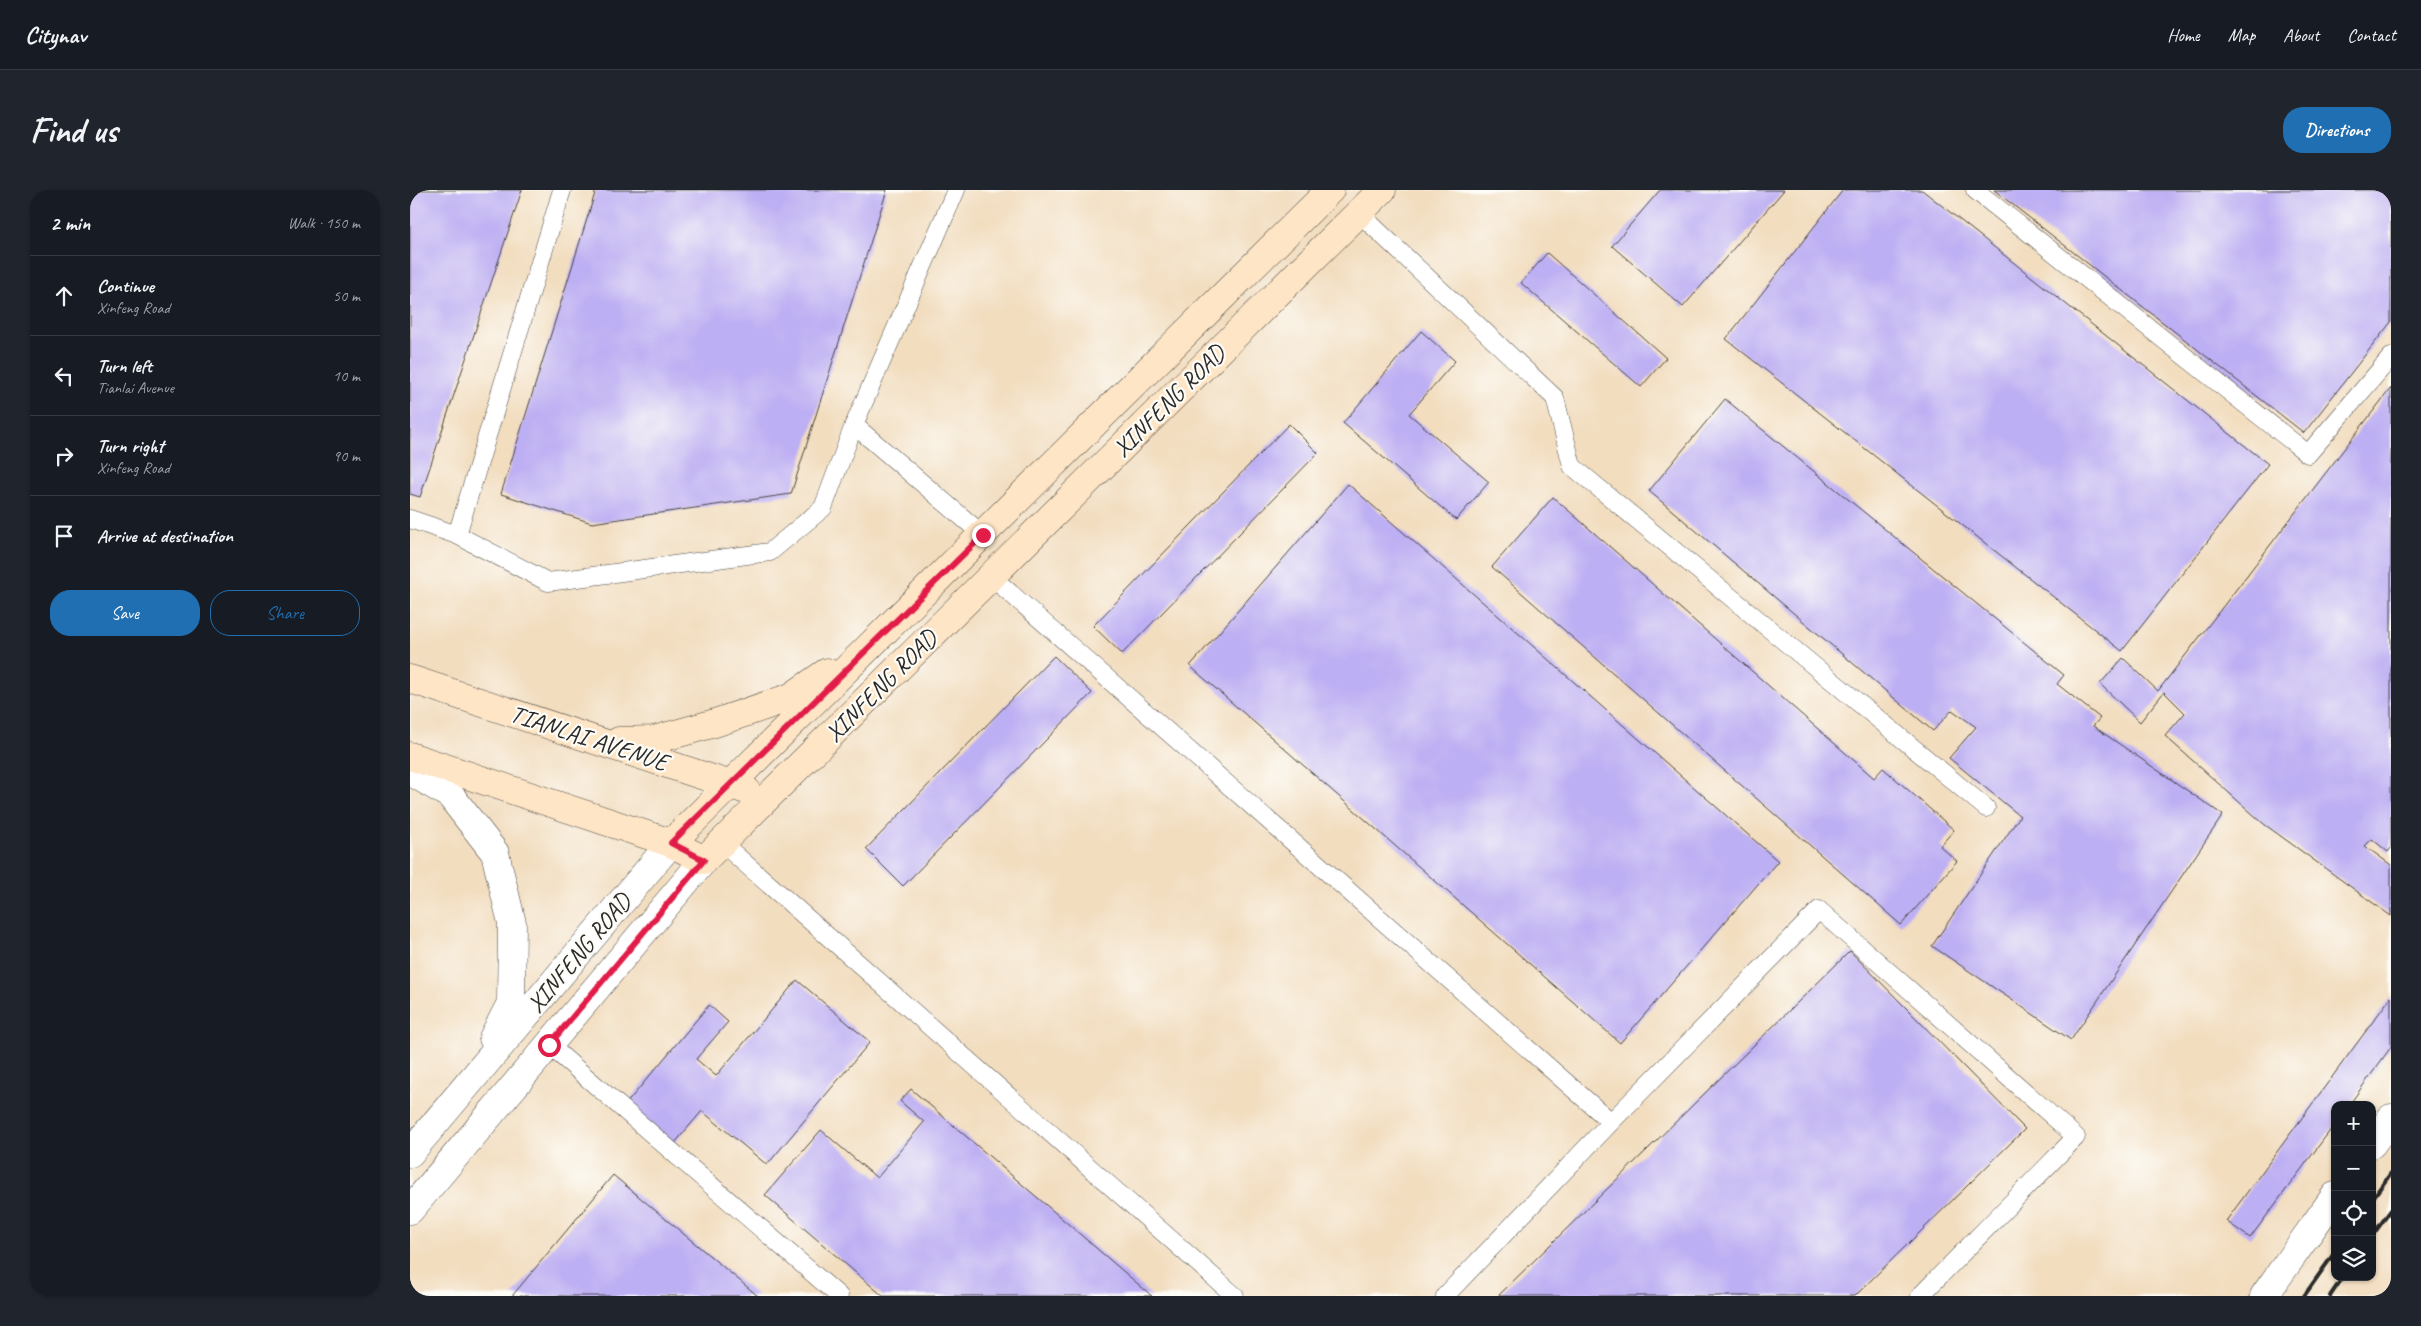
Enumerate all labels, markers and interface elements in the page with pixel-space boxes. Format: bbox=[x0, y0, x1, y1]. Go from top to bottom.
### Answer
text: Citynav bbox=[25, 20, 86, 50]
text: Home bbox=[2167, 24, 2200, 46]
text: Map bbox=[2228, 24, 2255, 46]
text: About bbox=[2283, 24, 2319, 46]
text: Contact bbox=[2347, 24, 2396, 46]
button: Directions bbox=[2283, 107, 2391, 153]
text: Find us bbox=[30, 108, 117, 153]
text: 2 min bbox=[50, 210, 90, 236]
text: Walk · 150 m bbox=[288, 213, 360, 233]
text: Continue bbox=[97, 274, 154, 298]
icon: ahead bbox=[50, 282, 78, 310]
text: 50 m bbox=[333, 286, 360, 306]
text: Xinfeng Road bbox=[97, 298, 170, 318]
street label: XINFENG ROAD bbox=[1106, 336, 1234, 464]
text: Turn left bbox=[97, 354, 152, 378]
icon: left bbox=[50, 362, 78, 390]
text: 10 m bbox=[333, 366, 360, 386]
text: Tianlai Avenue bbox=[97, 378, 174, 398]
text: Turn right bbox=[97, 434, 164, 458]
icon: right bbox=[50, 442, 78, 470]
text: 90 m bbox=[333, 446, 360, 466]
text: Xinfeng Road bbox=[97, 458, 170, 478]
icon: arrive bbox=[50, 522, 78, 550]
text: Arrive at destination bbox=[97, 524, 233, 548]
route end bbox=[972, 524, 995, 547]
button: Save bbox=[50, 590, 200, 636]
button: Share bbox=[210, 590, 360, 636]
street label: XINFENG ROAD bbox=[818, 621, 946, 749]
street label: TIANLAI AVENUE bbox=[506, 697, 675, 780]
street label: XINFENG ROAD bbox=[520, 885, 640, 1019]
route start bbox=[538, 1034, 561, 1057]
map controls bbox=[2331, 1101, 2376, 1281]
button: + bbox=[2331, 1101, 2376, 1146]
button: − bbox=[2331, 1146, 2376, 1191]
button: locate bbox=[2331, 1191, 2376, 1236]
button: layers bbox=[2331, 1236, 2376, 1281]

